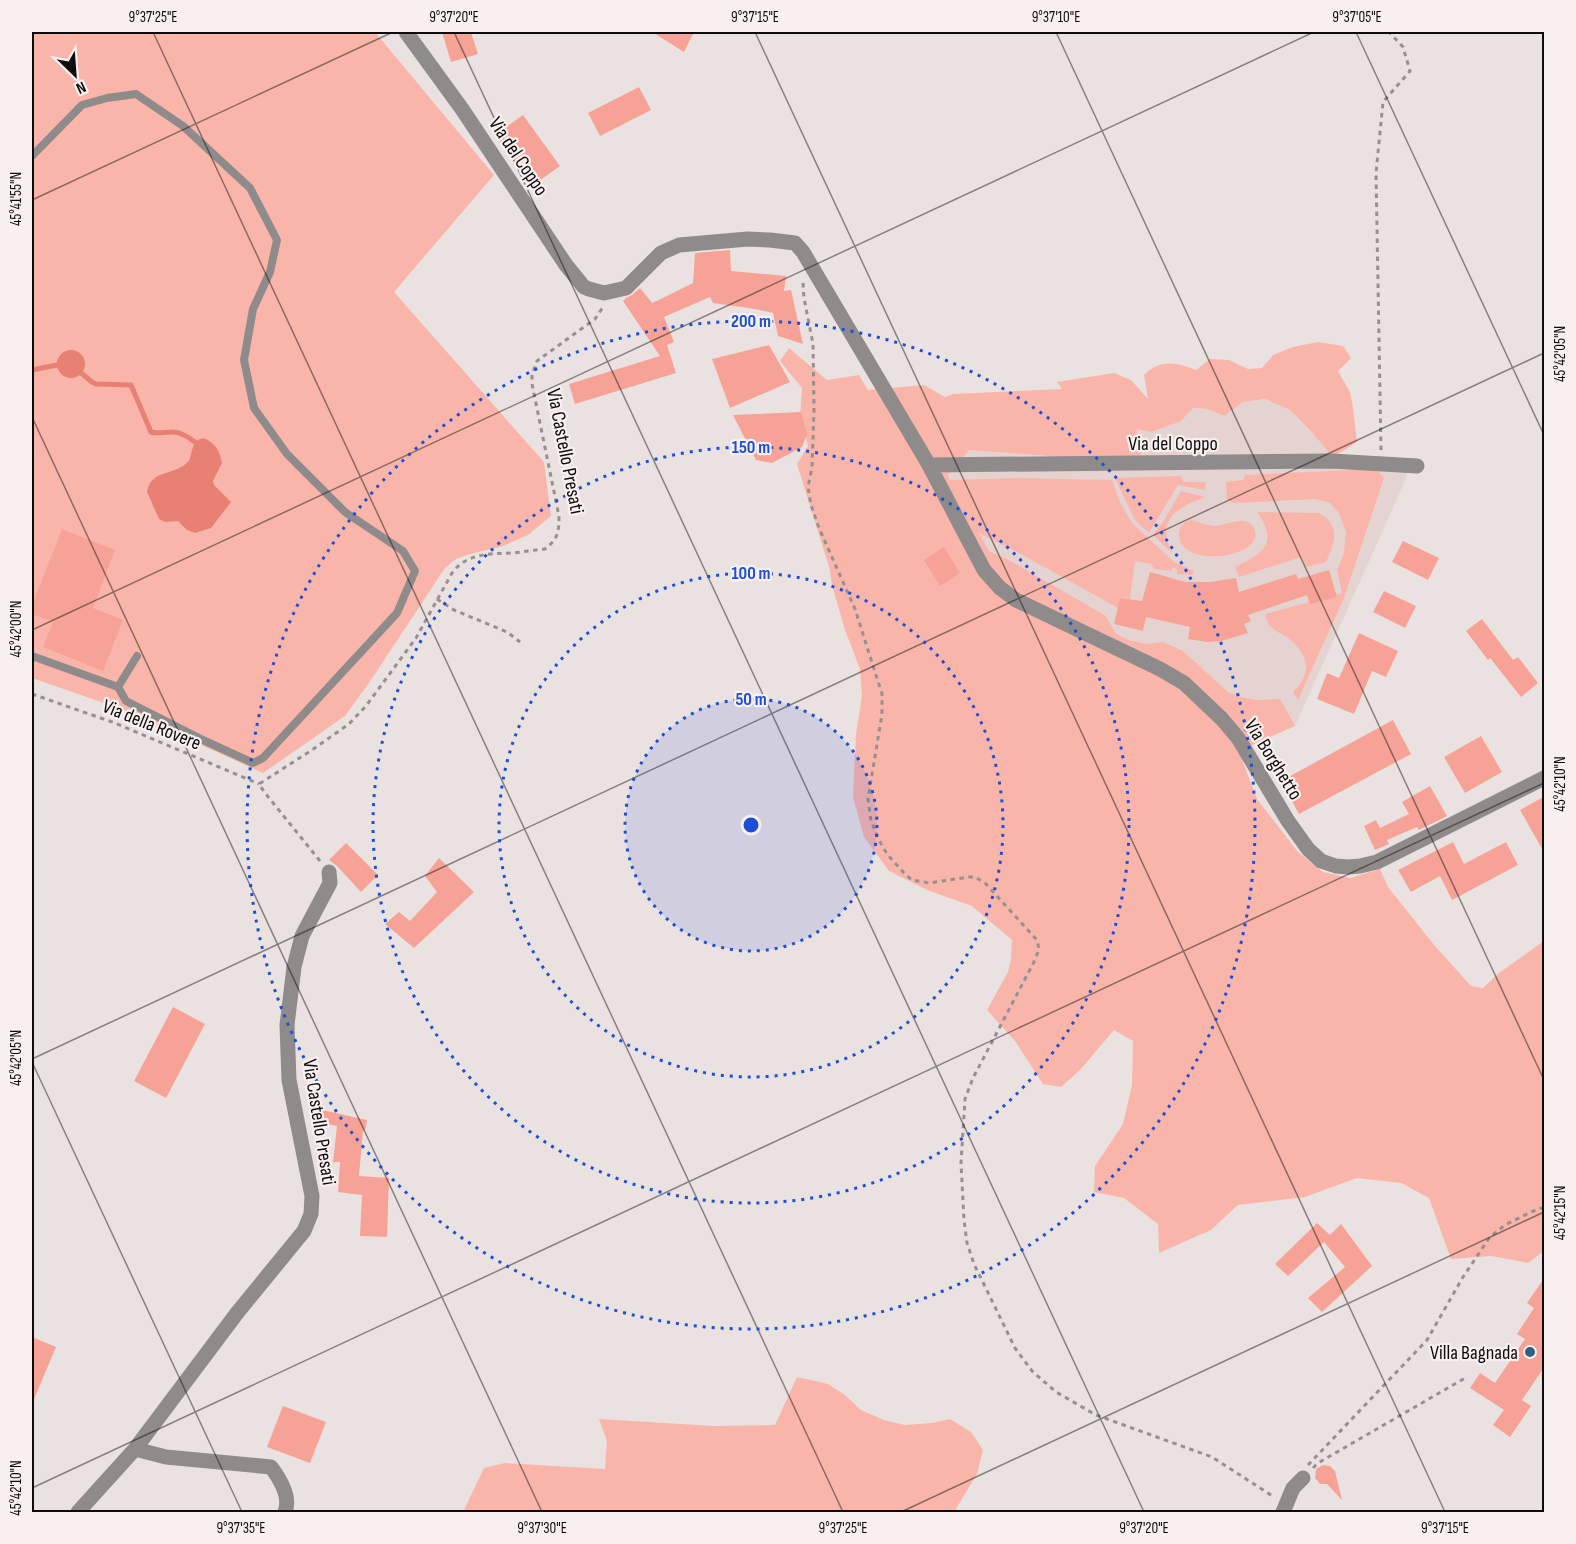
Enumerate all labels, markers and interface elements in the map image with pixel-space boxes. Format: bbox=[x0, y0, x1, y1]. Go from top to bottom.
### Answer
text: 9°37'25"E bbox=[129, 8, 177, 27]
text: 9°37'20"E bbox=[429, 8, 479, 27]
text: 9°37'15"E bbox=[731, 8, 779, 27]
text: 9°37'10"E bbox=[1032, 8, 1080, 27]
text: 9°37'05"E bbox=[1332, 8, 1382, 27]
north arrow bbox=[45, 45, 105, 105]
text: N bbox=[73, 77, 89, 98]
street label: Via del Coppo bbox=[483, 113, 553, 200]
text: 45°41'55"N bbox=[7, 172, 26, 226]
text: 200 m bbox=[731, 311, 771, 332]
text: 45°42'05"N bbox=[1551, 326, 1570, 382]
street label: Via Castello Presati bbox=[541, 386, 589, 516]
street label: Via del Coppo bbox=[1128, 432, 1218, 456]
text: 150 m bbox=[732, 437, 770, 458]
text: 100 m bbox=[732, 563, 771, 584]
text: 45°42'00"N bbox=[7, 601, 26, 657]
text: 50 m bbox=[735, 689, 767, 710]
street label: Via della Rovere bbox=[99, 694, 205, 756]
street label: Via Borghetto bbox=[1239, 715, 1307, 804]
text: 45°42'10"N bbox=[1551, 756, 1570, 812]
centre of rings bbox=[741, 815, 761, 835]
text: 45°42'05"N bbox=[7, 1030, 26, 1086]
street label: Via Castello Presati bbox=[297, 1057, 341, 1187]
text: 45°42'15"N bbox=[1551, 1186, 1570, 1240]
place label: Villa Bagnada bbox=[1430, 1341, 1518, 1365]
marker: Villa Bagnada bbox=[1523, 1345, 1537, 1359]
text: 45°42'10"N bbox=[7, 1460, 26, 1516]
text: 9°37'35"E bbox=[216, 1519, 266, 1538]
text: 9°37'30"E bbox=[517, 1519, 567, 1538]
text: 9°37'25"E bbox=[819, 1519, 867, 1538]
text: 9°37'20"E bbox=[1119, 1519, 1169, 1538]
text: 9°37'15"E bbox=[1421, 1519, 1469, 1538]

